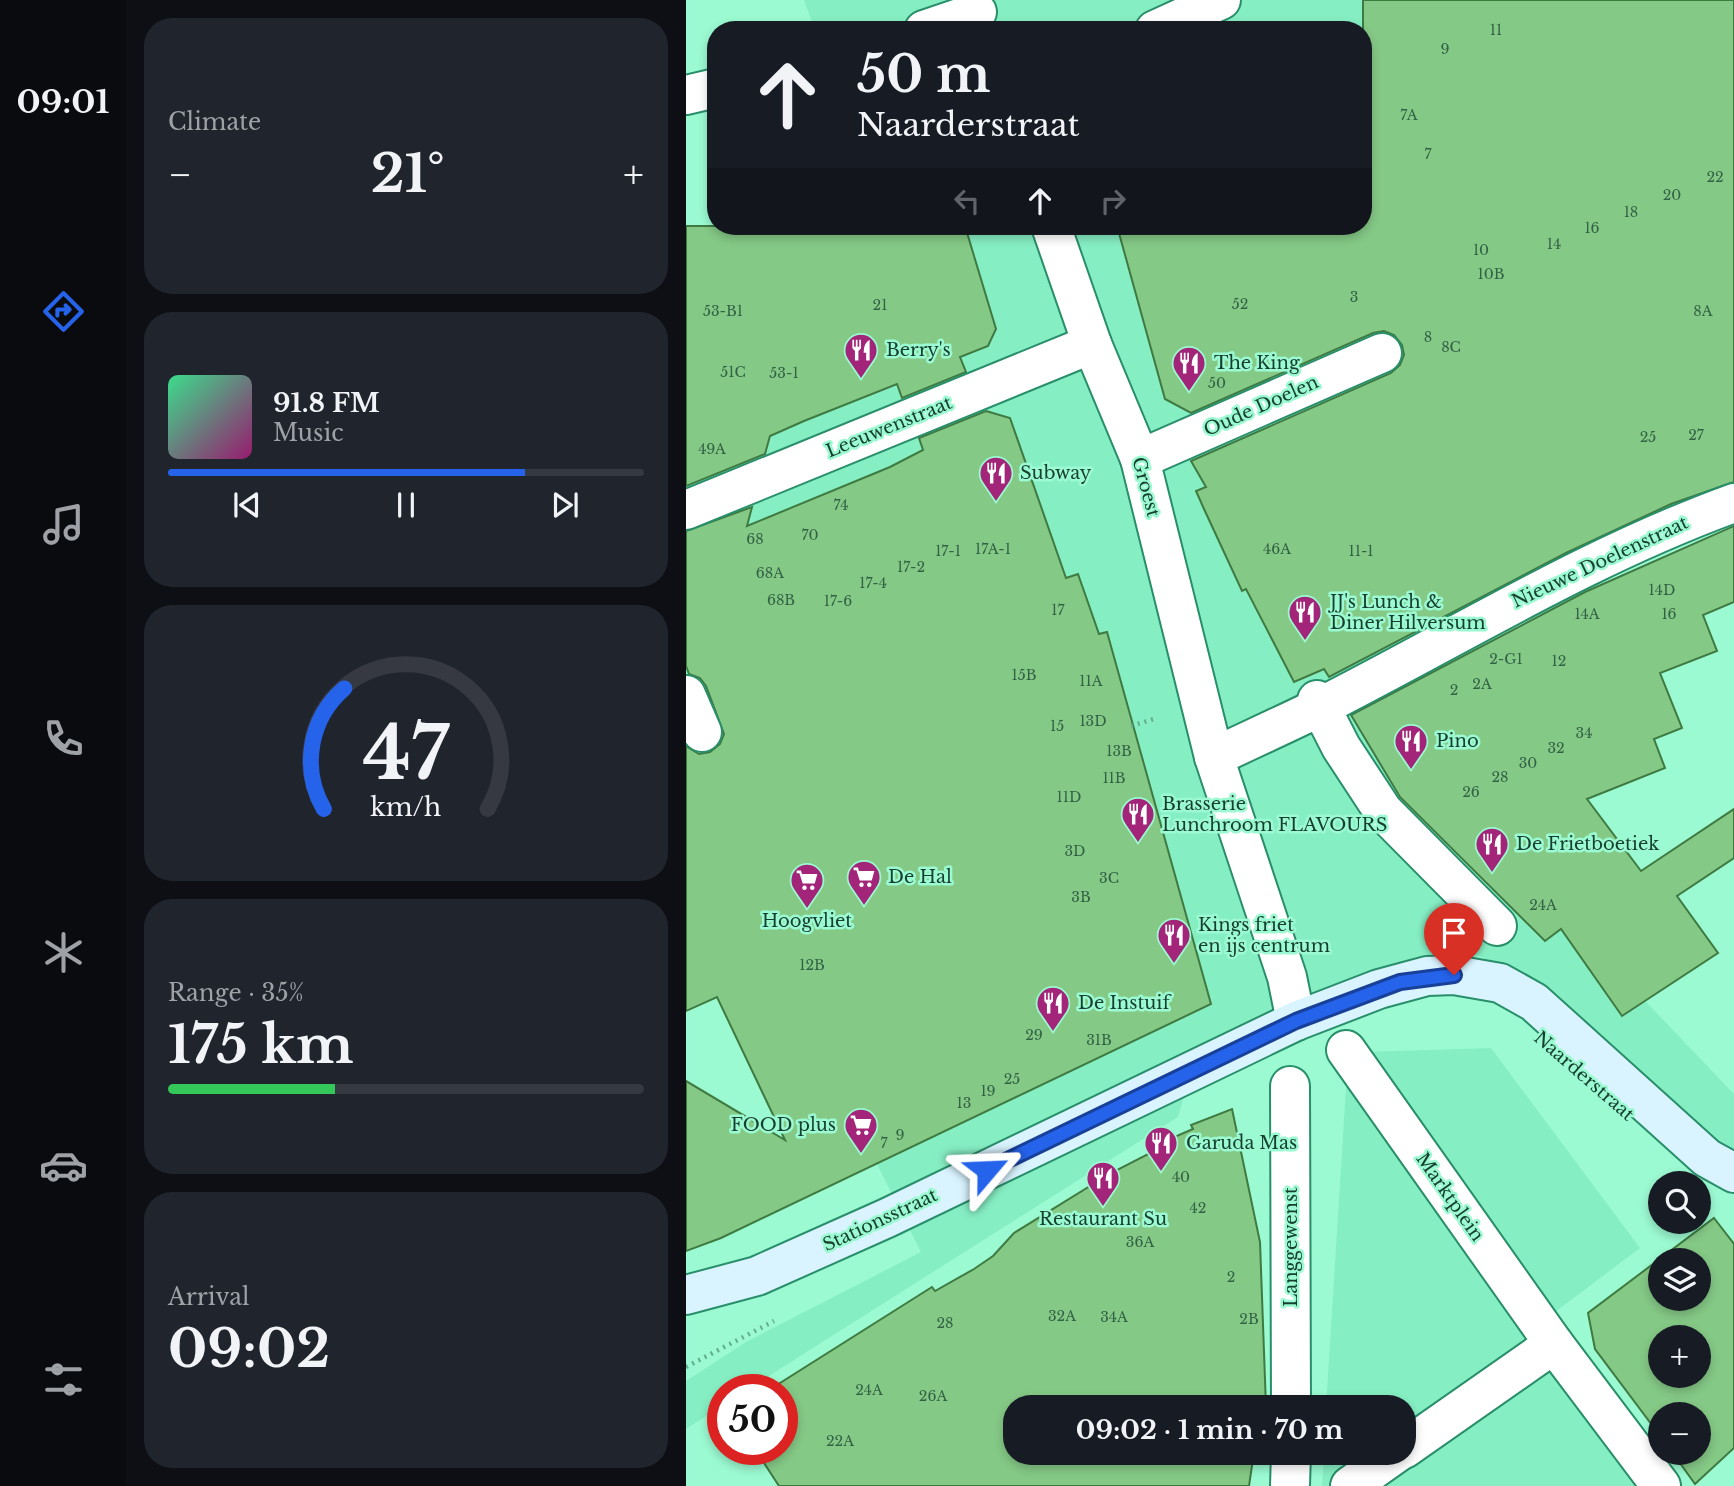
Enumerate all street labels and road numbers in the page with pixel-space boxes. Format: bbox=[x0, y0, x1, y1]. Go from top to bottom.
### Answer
street label: Oude Doelen bbox=[1200, 371, 1322, 441]
street label: Leeuwenstraat bbox=[823, 392, 955, 462]
street label: Groest bbox=[1127, 455, 1165, 520]
street label: Nieuwe Doelenstraat bbox=[1508, 511, 1692, 613]
street label: Naarderstraat bbox=[1530, 1027, 1639, 1126]
street label: Marktplein bbox=[1411, 1149, 1489, 1245]
street label: Stationsstraat bbox=[819, 1184, 941, 1256]
street label: Langgewenst bbox=[1280, 1187, 1302, 1307]

